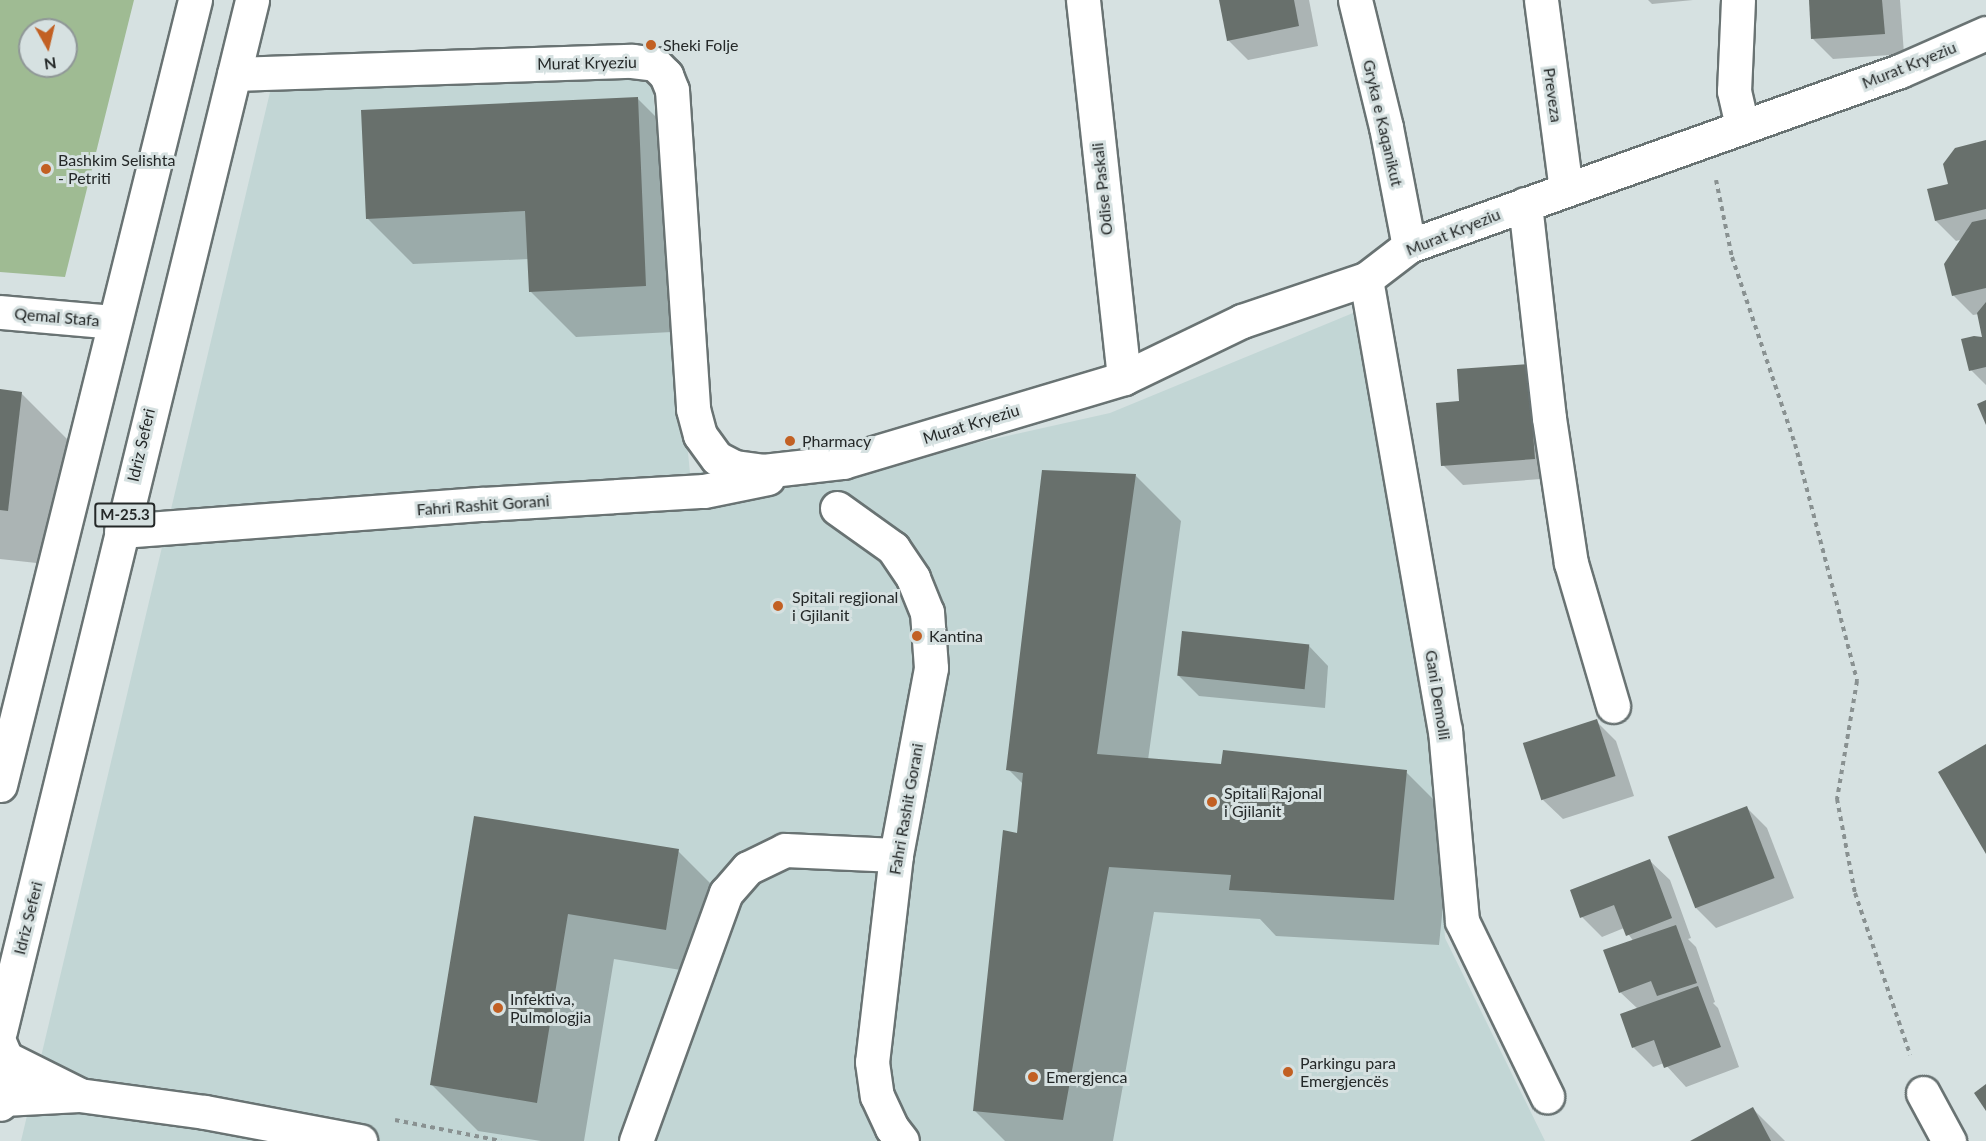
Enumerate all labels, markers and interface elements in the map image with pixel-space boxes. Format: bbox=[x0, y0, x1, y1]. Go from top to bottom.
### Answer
north arrow bbox=[18, 18, 78, 78]
place label: Sheki Folje bbox=[663, 35, 738, 55]
street label: Murat Kryeziu bbox=[1859, 37, 1959, 93]
marker: Sheki Folje bbox=[644, 38, 658, 52]
street label: Murat Kryeziu bbox=[537, 53, 637, 73]
text: N bbox=[43, 54, 58, 75]
street label: Gryka e Kaqanikut bbox=[1359, 58, 1407, 188]
street label: Preveza bbox=[1540, 66, 1566, 124]
street label: Odise Paskali bbox=[1088, 142, 1116, 236]
place label: Bashkim Selishta - Petriti bbox=[58, 150, 175, 188]
marker: Bashkim Selishta - Petriti bbox=[39, 162, 53, 176]
street label: Murat Kryeziu bbox=[1403, 204, 1503, 260]
street label: Qemal Stafa bbox=[14, 304, 100, 330]
street label: Murat Kryeziu bbox=[920, 400, 1022, 448]
street label: Idriz Seferi bbox=[123, 406, 159, 484]
place label: Pharmacy bbox=[802, 431, 871, 451]
marker: Pharmacy bbox=[783, 434, 797, 448]
street label: Fahri Rashit Gorani bbox=[416, 491, 550, 519]
road number: M-25.3 bbox=[94, 503, 156, 527]
place label: Spitali regjional i Gjilanit bbox=[792, 587, 898, 625]
marker: Spitali regjional i Gjilanit bbox=[769, 597, 787, 615]
place label: Kantina bbox=[929, 626, 983, 646]
marker: Kantina bbox=[910, 629, 924, 643]
street label: Gani Demolli bbox=[1421, 649, 1455, 741]
street label: Fahri Rashit Gorani bbox=[885, 742, 927, 876]
place label: Spitali Rajonal i Gjilanit bbox=[1224, 783, 1322, 821]
marker: Spitali Rajonal i Gjilanit bbox=[1205, 795, 1219, 809]
street label: Idriz Seferi bbox=[10, 879, 46, 957]
place label: Infektiva, Pulmologjia bbox=[510, 989, 591, 1027]
marker: Infektiva, Pulmologjia bbox=[491, 1001, 505, 1015]
place label: Parkingu para Emergjencës bbox=[1300, 1053, 1396, 1091]
marker: Parkingu para Emergjencës bbox=[1281, 1065, 1295, 1079]
place label: Emergjenca bbox=[1046, 1067, 1127, 1087]
marker: Emergjenca bbox=[1024, 1068, 1042, 1086]

